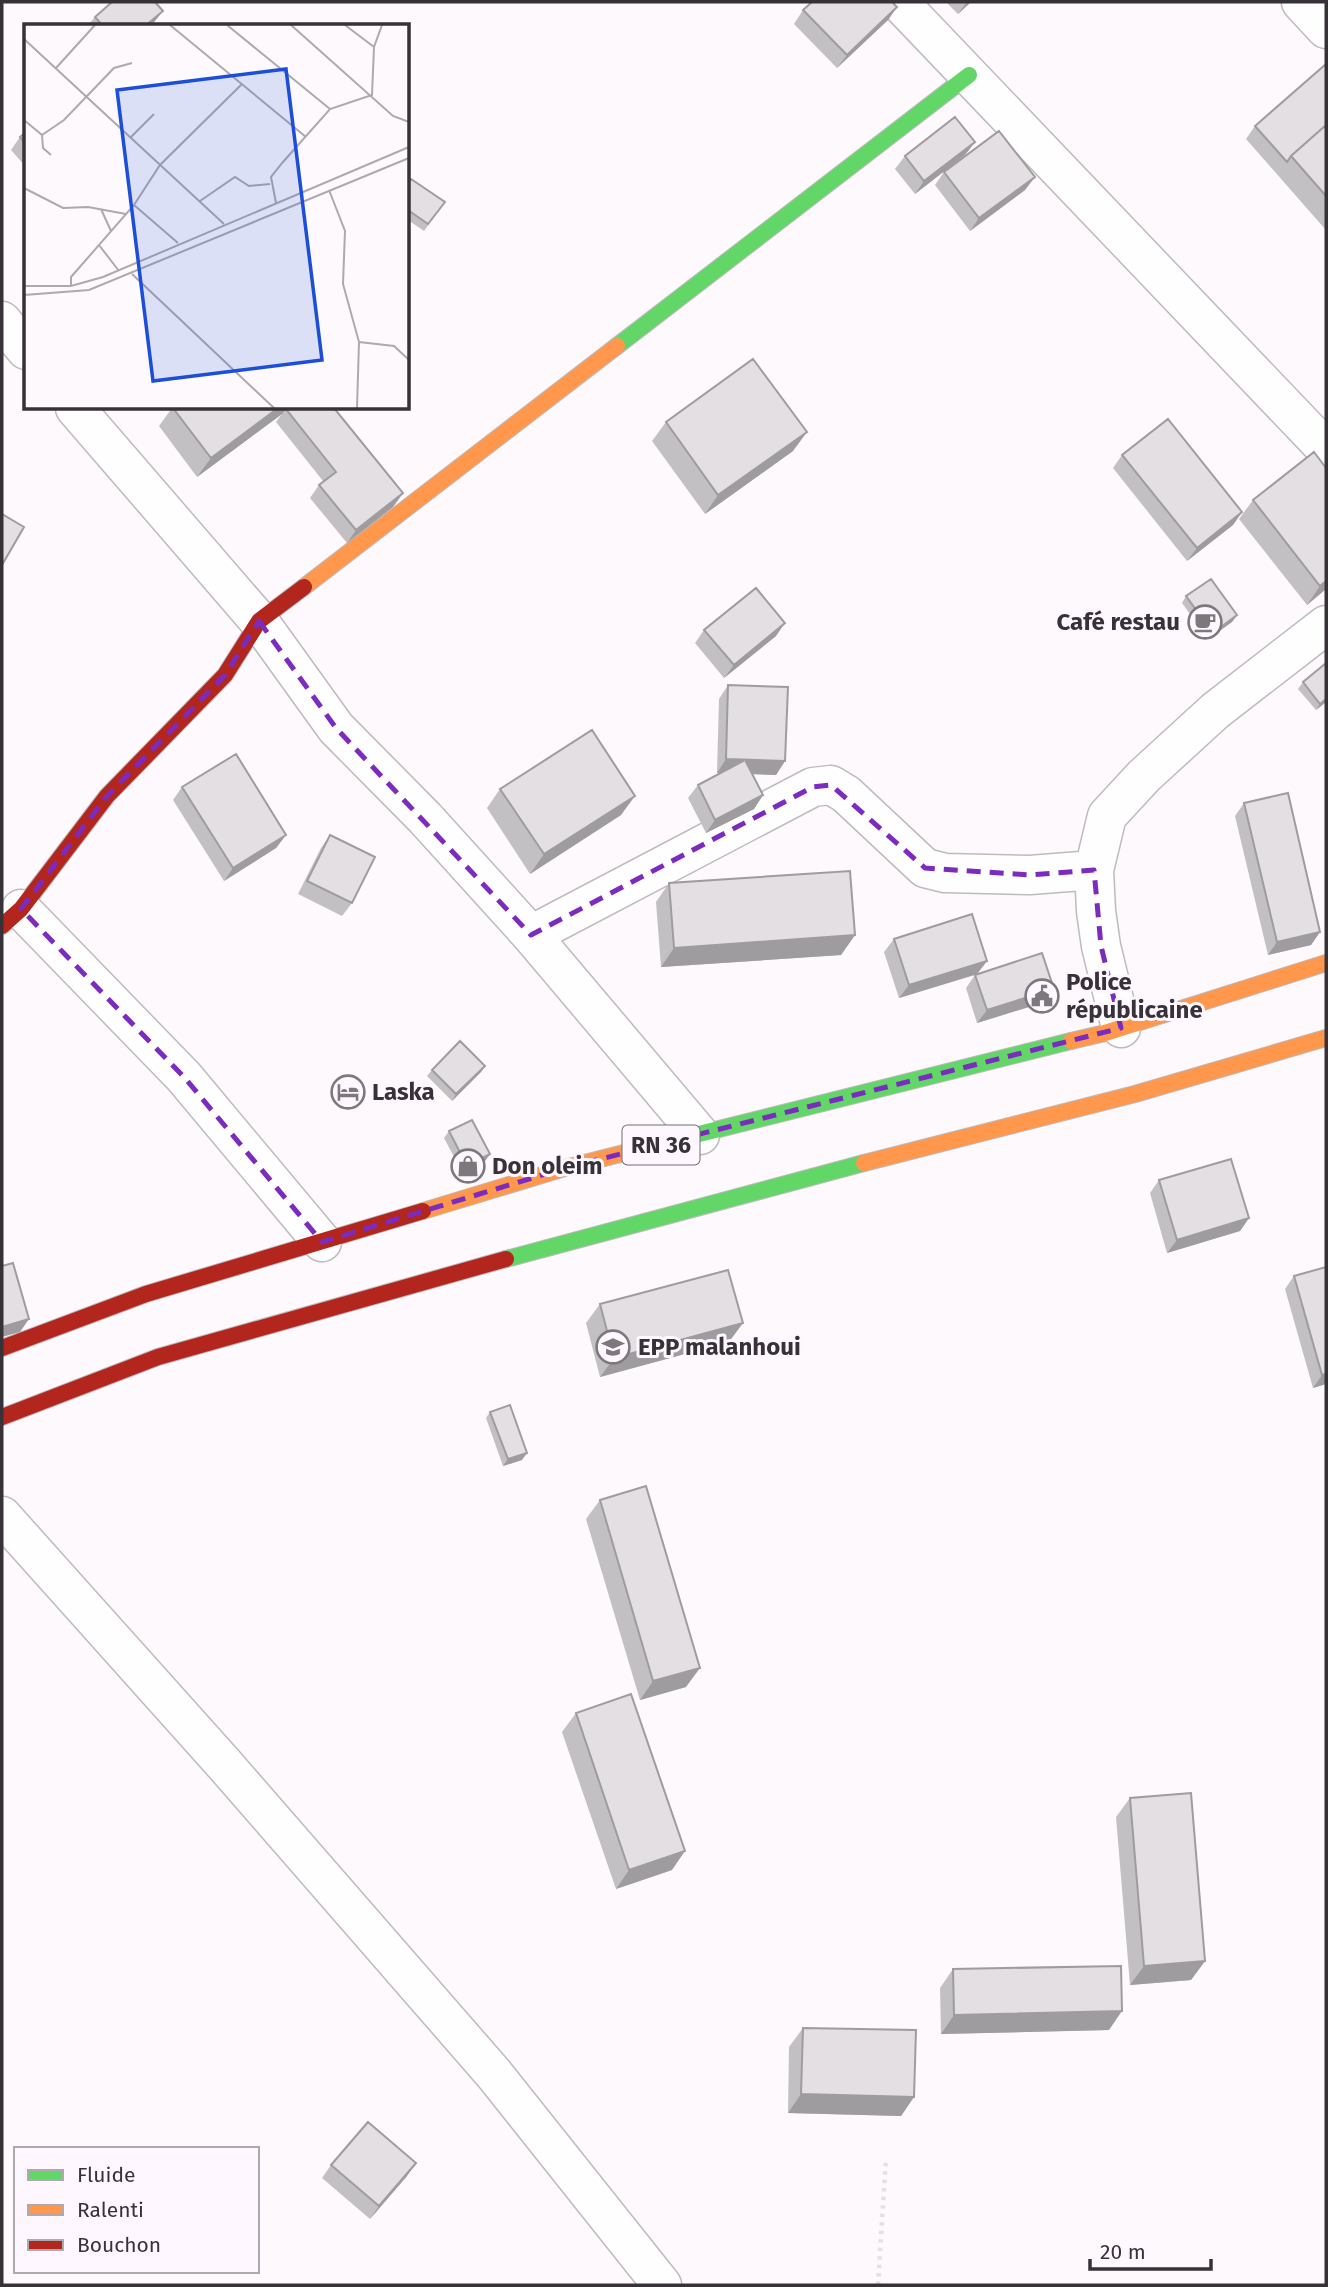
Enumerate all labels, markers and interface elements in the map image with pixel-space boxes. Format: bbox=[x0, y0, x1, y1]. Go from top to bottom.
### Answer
inset map bbox=[24, 24, 410, 410]
cafe icon: Café restau bbox=[1186, 603, 1224, 641]
place label: Café restau bbox=[1056, 608, 1180, 636]
place label: Police républicaine bbox=[1066, 968, 1203, 1024]
public building icon: Police républicaine bbox=[1023, 977, 1061, 1015]
hotel icon: Laska bbox=[329, 1073, 367, 1111]
place label: Laska bbox=[372, 1078, 435, 1106]
road number: RN 36 bbox=[622, 1126, 700, 1164]
shop icon: Don oleim bbox=[449, 1147, 487, 1185]
place label: Don oleim bbox=[492, 1152, 603, 1180]
school or university icon: EPP malanhoui bbox=[594, 1328, 632, 1366]
place label: EPP malanhoui bbox=[638, 1333, 801, 1361]
legend bbox=[14, 2147, 259, 2273]
text: Fluide bbox=[77, 2162, 135, 2188]
text: Ralenti bbox=[77, 2197, 144, 2223]
scale bar bbox=[1090, 2228, 1211, 2272]
text: Bouchon bbox=[77, 2232, 161, 2258]
text: 20 m bbox=[1100, 2239, 1146, 2265]

